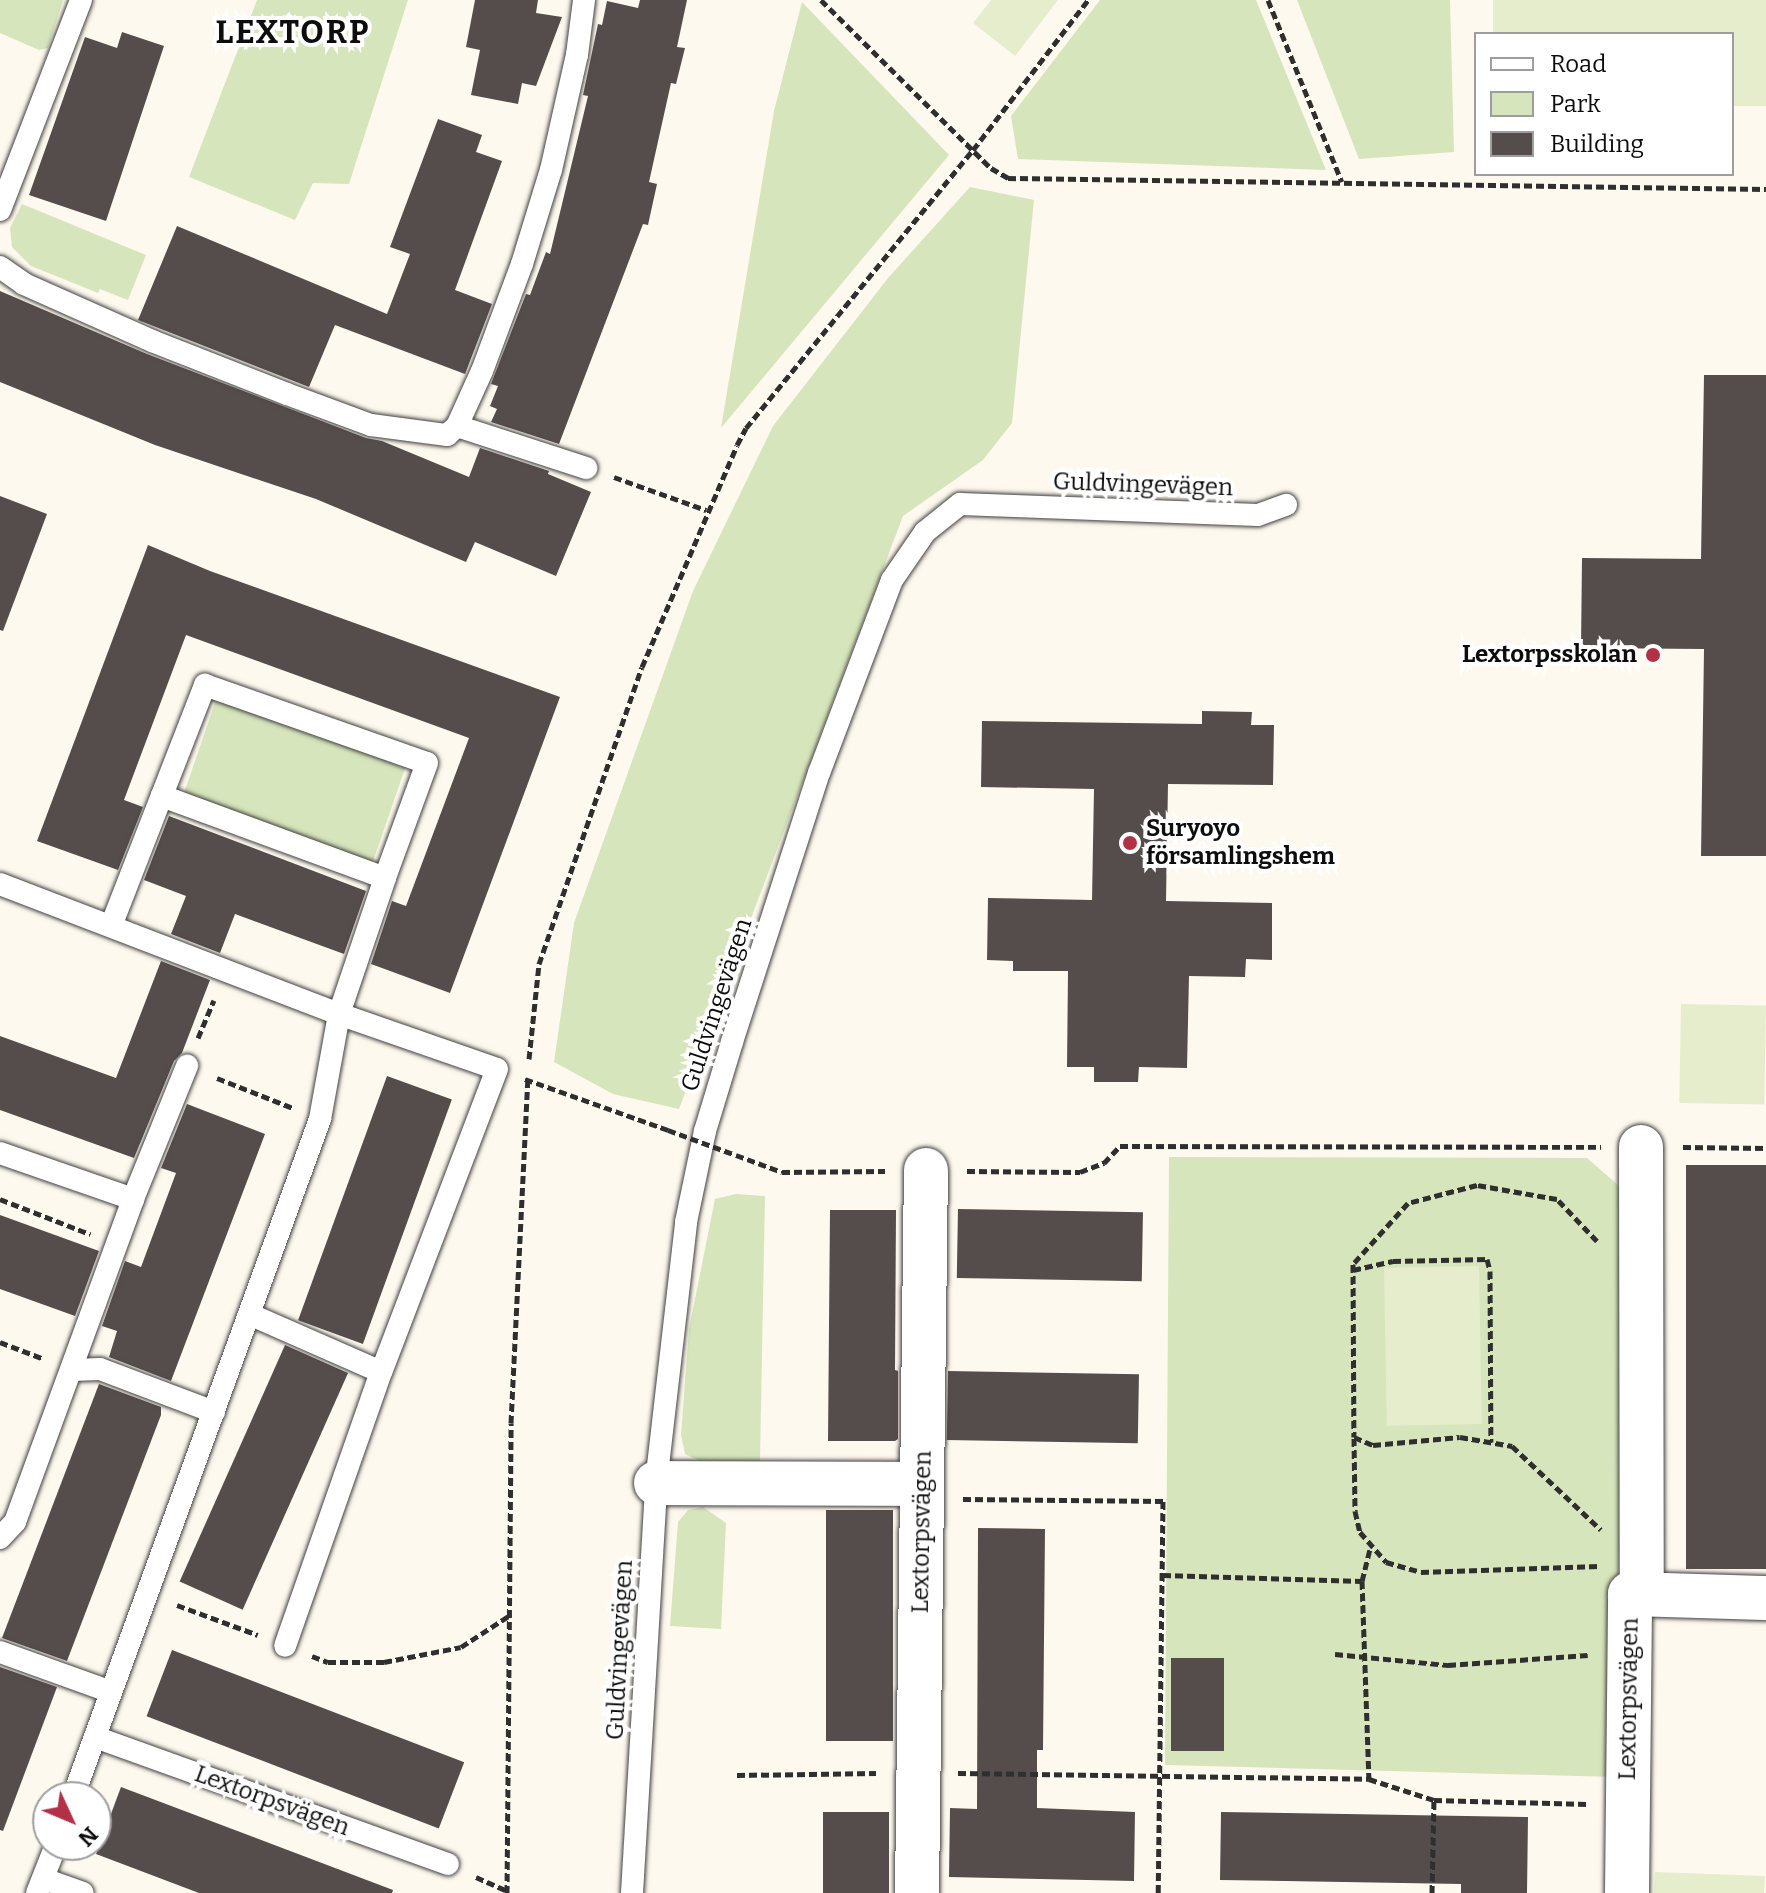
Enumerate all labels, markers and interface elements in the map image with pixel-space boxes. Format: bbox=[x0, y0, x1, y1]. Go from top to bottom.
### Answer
district label: LEXTORP bbox=[215, 13, 371, 51]
legend bbox=[1474, 32, 1734, 176]
text: Road bbox=[1550, 50, 1606, 78]
text: Park bbox=[1550, 90, 1601, 118]
text: Building bbox=[1550, 130, 1644, 158]
street label: Guldvingevägen bbox=[1052, 467, 1234, 503]
place label: Lextorpsskolan bbox=[1462, 641, 1637, 669]
marker: Lextorpsskolan bbox=[1644, 646, 1662, 664]
place label: Suryoyo församlingshem bbox=[1146, 815, 1335, 871]
marker: Suryoyo församlingshem bbox=[1121, 834, 1139, 852]
street label: Guldvingevägen bbox=[675, 915, 759, 1095]
street label: Lextorpsvägen bbox=[906, 1450, 938, 1614]
street label: Guldvingevägen bbox=[601, 1559, 639, 1741]
street label: Lextorpsvägen bbox=[1613, 1617, 1645, 1781]
street label: Lextorpsvägen bbox=[191, 1760, 353, 1842]
north arrow bbox=[32, 1781, 112, 1861]
text: N bbox=[73, 1821, 104, 1852]

